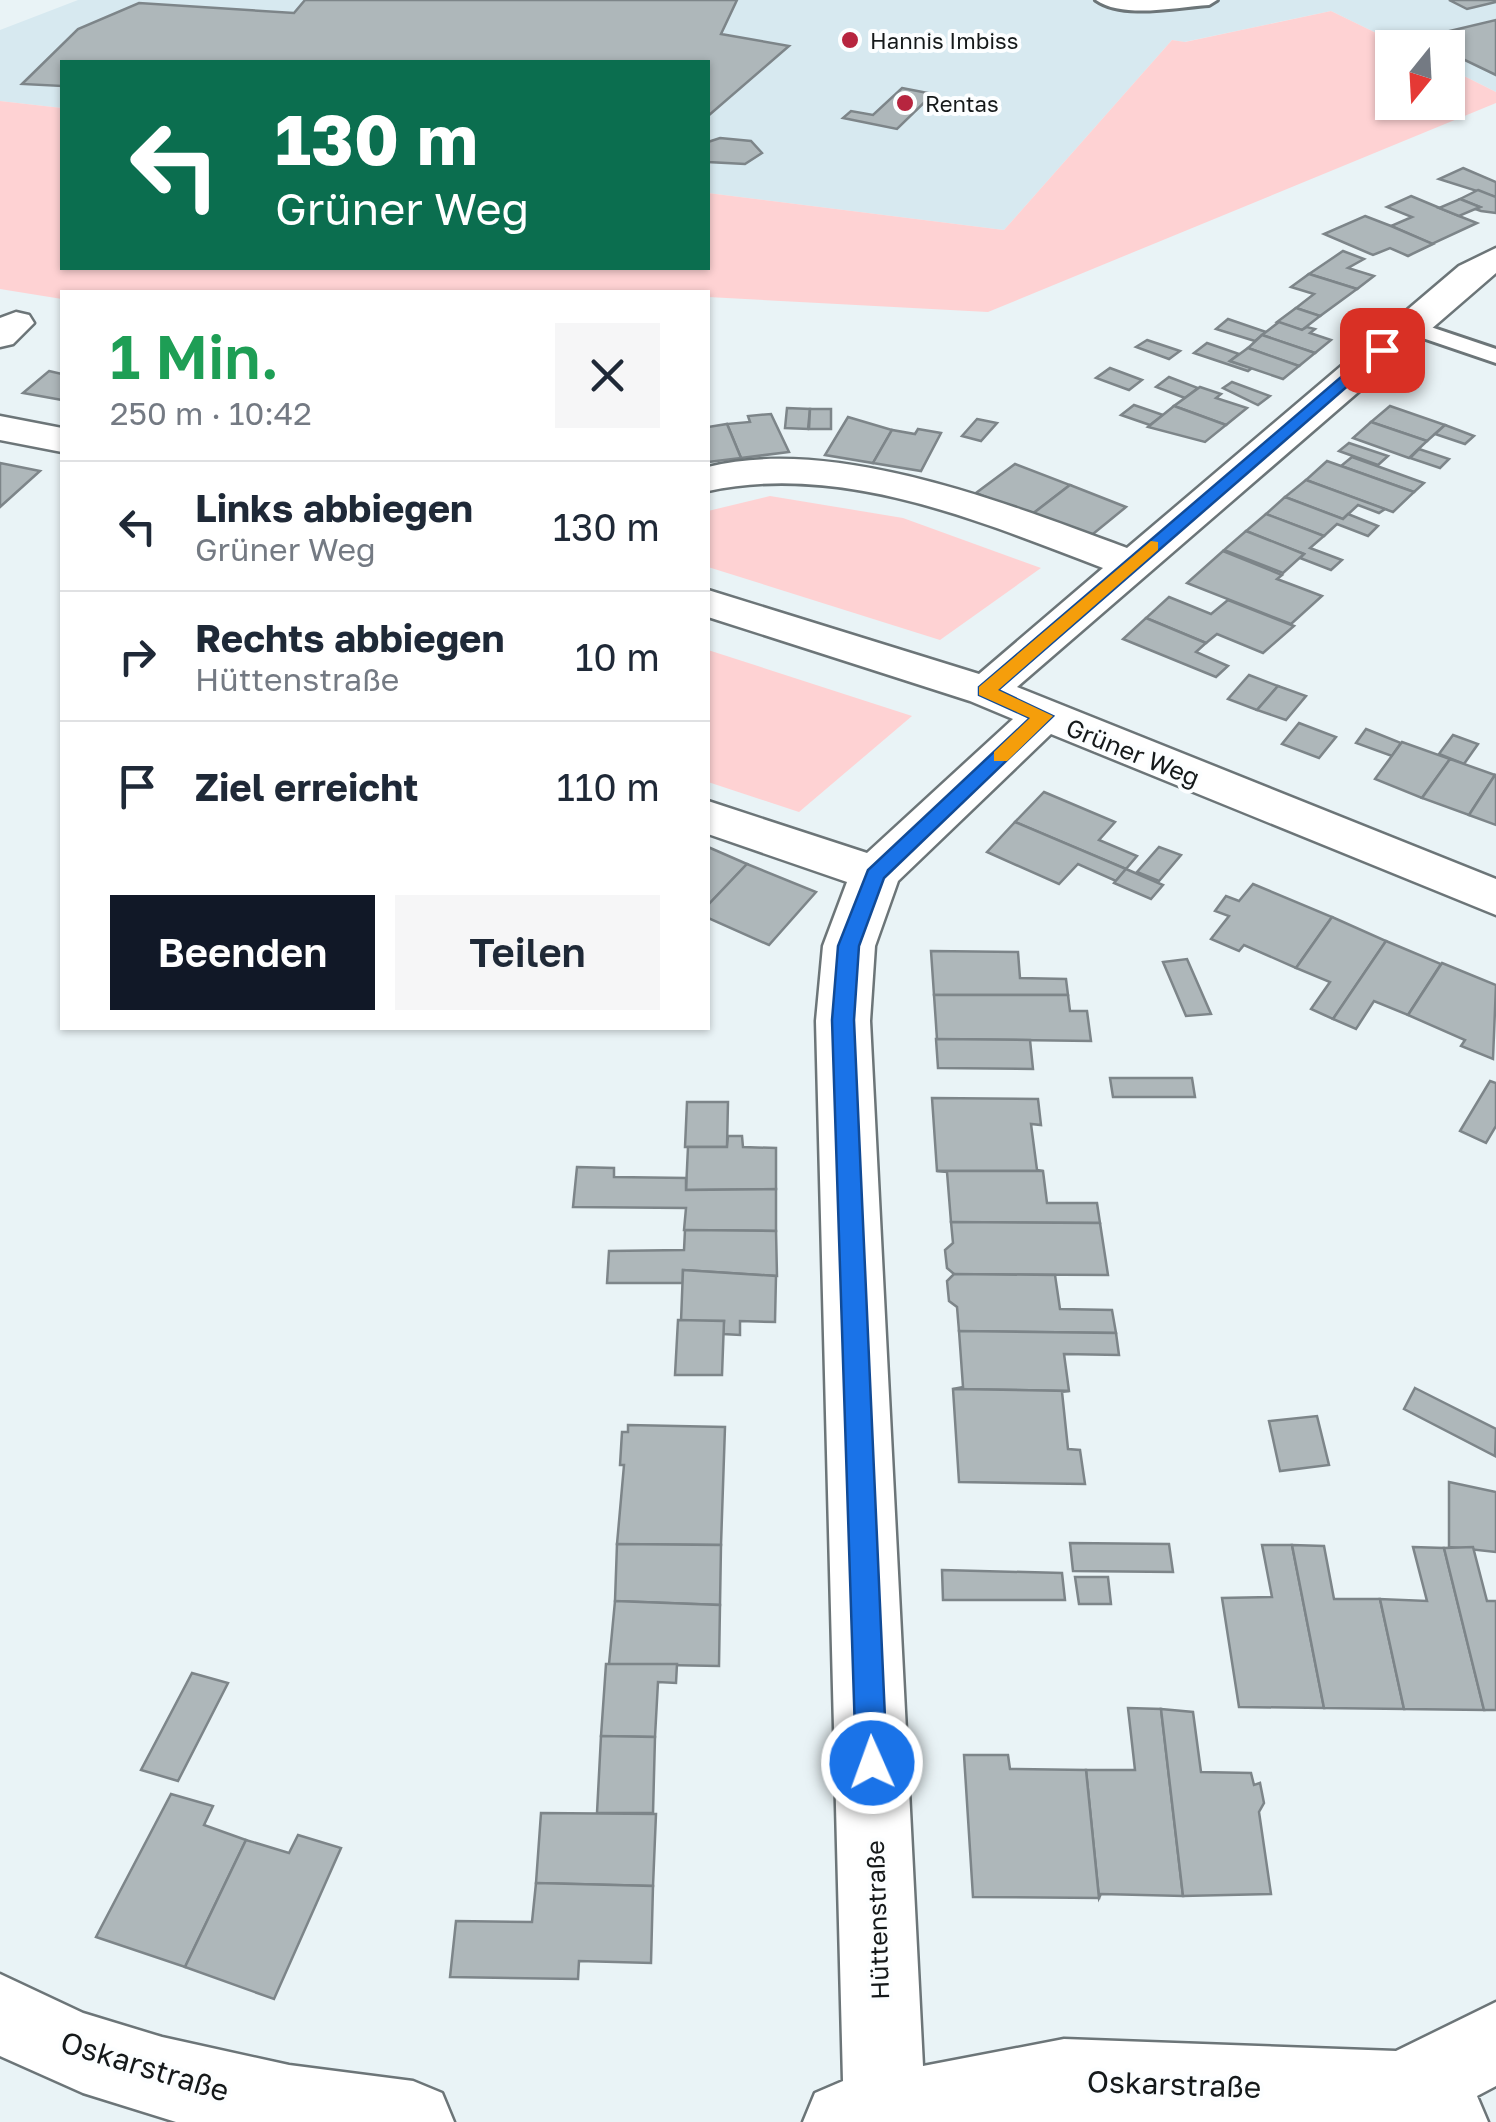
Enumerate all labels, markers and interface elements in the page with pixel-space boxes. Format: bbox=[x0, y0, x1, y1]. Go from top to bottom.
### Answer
place label: Hannis Imbiss bbox=[870, 27, 1018, 54]
marker: Hannis Imbiss bbox=[839, 29, 861, 51]
north arrow bbox=[1375, 30, 1465, 120]
map controls bbox=[1375, 30, 1465, 120]
place label: Rentas bbox=[925, 90, 999, 117]
marker: Rentas bbox=[894, 92, 916, 114]
text: 130 m bbox=[275, 96, 478, 180]
icon: left bbox=[110, 100, 240, 230]
text: Grüner Weg bbox=[275, 181, 529, 235]
pin bbox=[1340, 308, 1425, 393]
text: 1 Min. bbox=[110, 320, 279, 392]
button: close bbox=[555, 323, 660, 428]
icon: arrive bbox=[1355, 323, 1410, 378]
text: 250 m · 10:42 bbox=[110, 394, 312, 432]
text: Links abbiegen bbox=[195, 485, 473, 530]
icon: left bbox=[110, 499, 165, 554]
text: 130 m bbox=[553, 504, 660, 549]
text: Grüner Weg bbox=[195, 530, 376, 568]
text: Rechts abbiegen bbox=[195, 615, 504, 660]
icon: right bbox=[110, 629, 165, 684]
text: 10 m bbox=[575, 634, 660, 679]
text: Hüttenstraße bbox=[195, 660, 399, 698]
street label: Grüner Weg bbox=[1062, 711, 1204, 793]
icon: arrive bbox=[110, 759, 165, 814]
text: Ziel erreicht bbox=[195, 764, 418, 809]
text: 110 m bbox=[556, 764, 660, 809]
button: Beenden bbox=[110, 895, 375, 1010]
button: Teilen bbox=[395, 895, 660, 1010]
position arrow bbox=[820, 1711, 924, 1815]
street label: Hüttenstraße bbox=[859, 1840, 895, 2000]
street label: Oskarstraße bbox=[56, 2023, 234, 2109]
street label: Oskarstraße bbox=[1086, 2063, 1262, 2105]

